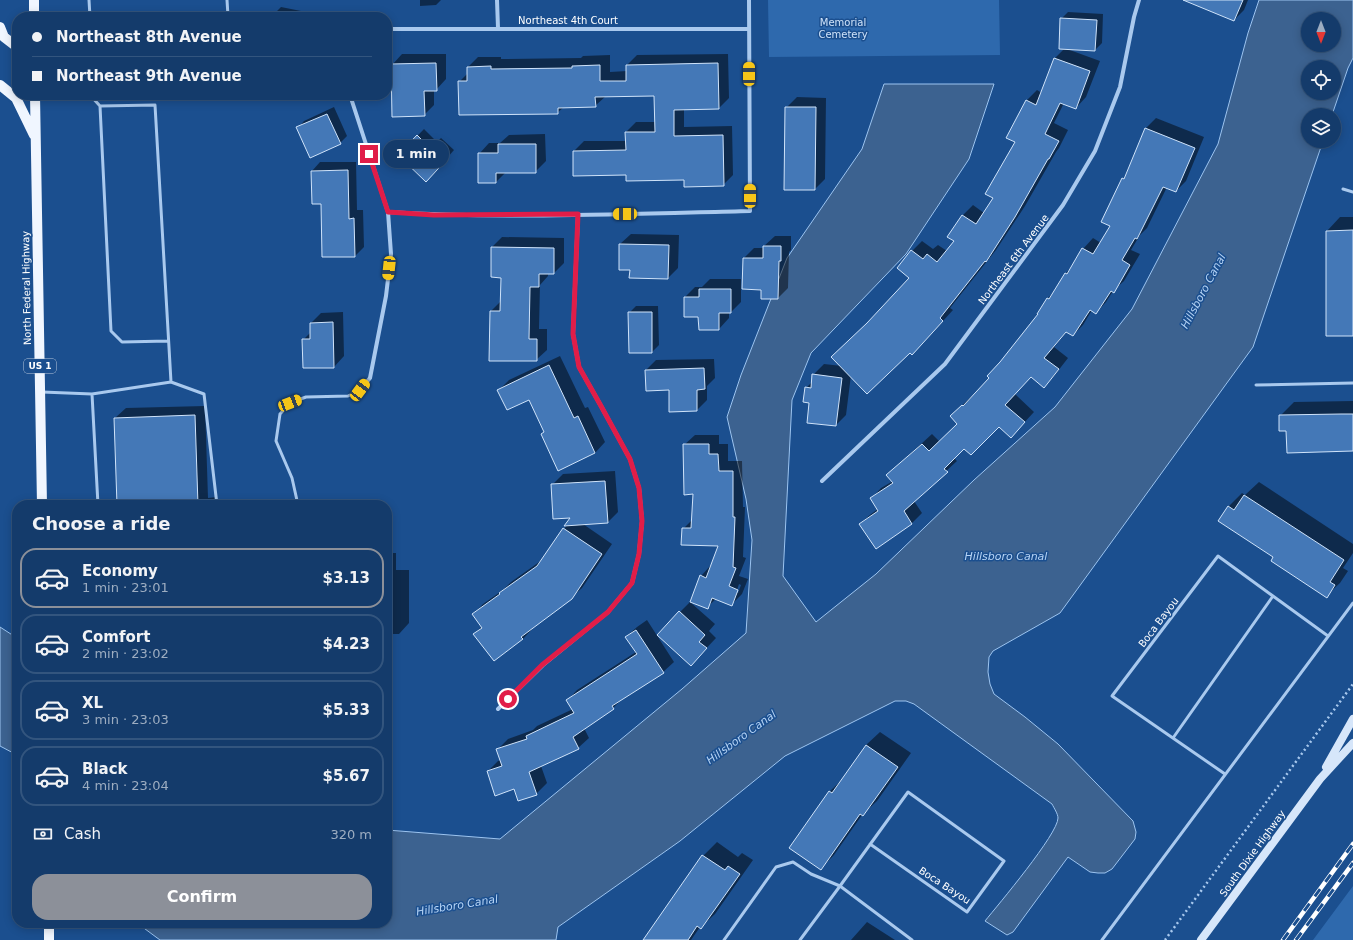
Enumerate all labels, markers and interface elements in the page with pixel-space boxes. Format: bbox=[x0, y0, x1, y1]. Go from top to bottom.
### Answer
north arrow bbox=[1301, 12, 1341, 52]
map controls bbox=[1301, 12, 1341, 148]
street label: Northeast 4th Court bbox=[518, 15, 618, 26]
park label: Memorial Cemetery bbox=[818, 17, 868, 40]
text: Northeast 8th Avenue bbox=[56, 28, 242, 46]
button: locate bbox=[1301, 60, 1341, 100]
car bbox=[743, 62, 755, 86]
text: Northeast 9th Avenue bbox=[56, 67, 242, 85]
button: layers bbox=[1301, 108, 1341, 148]
callout: 1 min bbox=[383, 140, 449, 168]
route end bbox=[360, 145, 378, 163]
text: 1 min bbox=[396, 146, 436, 161]
car bbox=[744, 184, 756, 208]
car bbox=[613, 208, 637, 220]
street label: Northeast 6th Avenue bbox=[976, 212, 1051, 306]
street label: North Federal Highway bbox=[20, 231, 33, 345]
water label: Hillsboro Canal bbox=[1178, 252, 1229, 331]
car bbox=[382, 255, 396, 281]
road number: US 1 bbox=[24, 359, 56, 373]
car bbox=[348, 377, 372, 403]
car bbox=[277, 393, 303, 413]
text: Choose a ride bbox=[32, 513, 171, 534]
water label: Hillsboro Canal bbox=[965, 550, 1047, 563]
icon: car bbox=[34, 560, 70, 596]
text: Economy bbox=[82, 562, 158, 580]
text: $3.13 bbox=[323, 569, 370, 587]
text: 1 min · 23:01 bbox=[82, 580, 169, 595]
street label: Boca Bayou bbox=[1136, 595, 1181, 649]
icon: car bbox=[34, 626, 70, 662]
text: Comfort bbox=[82, 628, 150, 646]
text: $4.23 bbox=[323, 635, 370, 653]
text: 2 min · 23:02 bbox=[82, 646, 169, 661]
route start bbox=[499, 690, 517, 708]
icon: car bbox=[34, 692, 70, 728]
text: XL bbox=[82, 694, 103, 712]
text: $5.33 bbox=[323, 701, 370, 719]
water label: Hillsboro Canal bbox=[704, 708, 779, 767]
text: 3 min · 23:03 bbox=[82, 712, 169, 727]
icon: car bbox=[34, 758, 70, 794]
text: Black bbox=[82, 760, 128, 778]
text: $5.67 bbox=[323, 767, 370, 785]
text: 4 min · 23:04 bbox=[82, 778, 169, 793]
street label: South Dixie Highway bbox=[1217, 808, 1287, 899]
icon: cash bbox=[32, 823, 54, 845]
text: Cash bbox=[64, 825, 101, 843]
text: 320 m bbox=[330, 827, 372, 842]
street label: Boca Bayou bbox=[917, 865, 973, 906]
button: Confirm bbox=[32, 874, 372, 920]
water label: Hillsboro Canal bbox=[415, 893, 499, 918]

